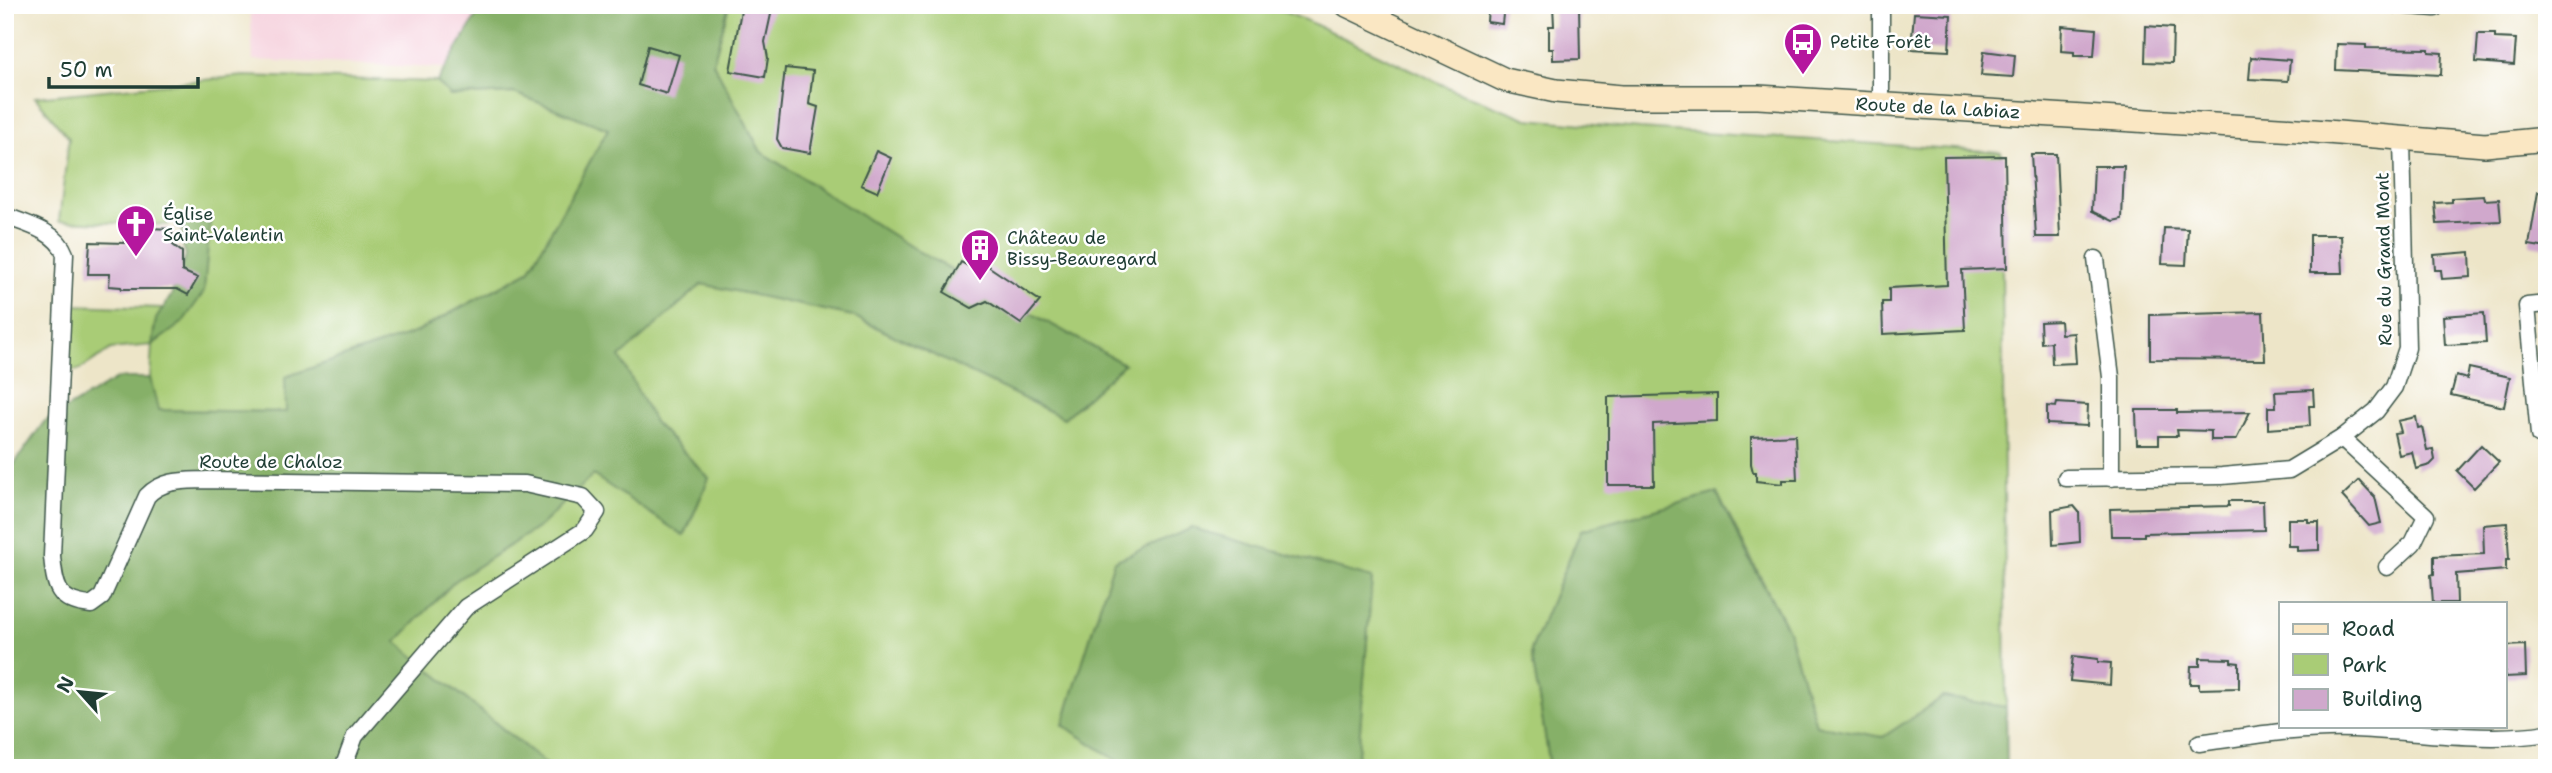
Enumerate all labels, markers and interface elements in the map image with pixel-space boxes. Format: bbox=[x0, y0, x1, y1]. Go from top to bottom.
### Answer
bus stop icon: Petite Forêt bbox=[1782, 21, 1824, 76]
place label: Petite Forêt bbox=[1830, 30, 1931, 54]
scale bar bbox=[49, 46, 198, 90]
text: 50 m bbox=[60, 56, 113, 84]
street label: Route de la Labiaz bbox=[1855, 92, 2021, 124]
street label: Rue du Grand Mont bbox=[2370, 172, 2398, 346]
place label: Église Saint-Valentin bbox=[163, 202, 284, 247]
church icon: Église Saint-Valentin bbox=[115, 203, 157, 258]
place label: Château de Bissy-Beauregard bbox=[1007, 226, 1157, 271]
building icon: Château de Bissy-Beauregard bbox=[959, 227, 1001, 282]
street label: Route de Chaloz bbox=[199, 450, 343, 474]
legend bbox=[2279, 602, 2506, 728]
text: Road bbox=[2342, 615, 2395, 643]
text: Park bbox=[2342, 651, 2387, 679]
north arrow bbox=[46, 658, 116, 728]
text: N bbox=[51, 672, 80, 697]
text: Building bbox=[2342, 685, 2422, 713]

